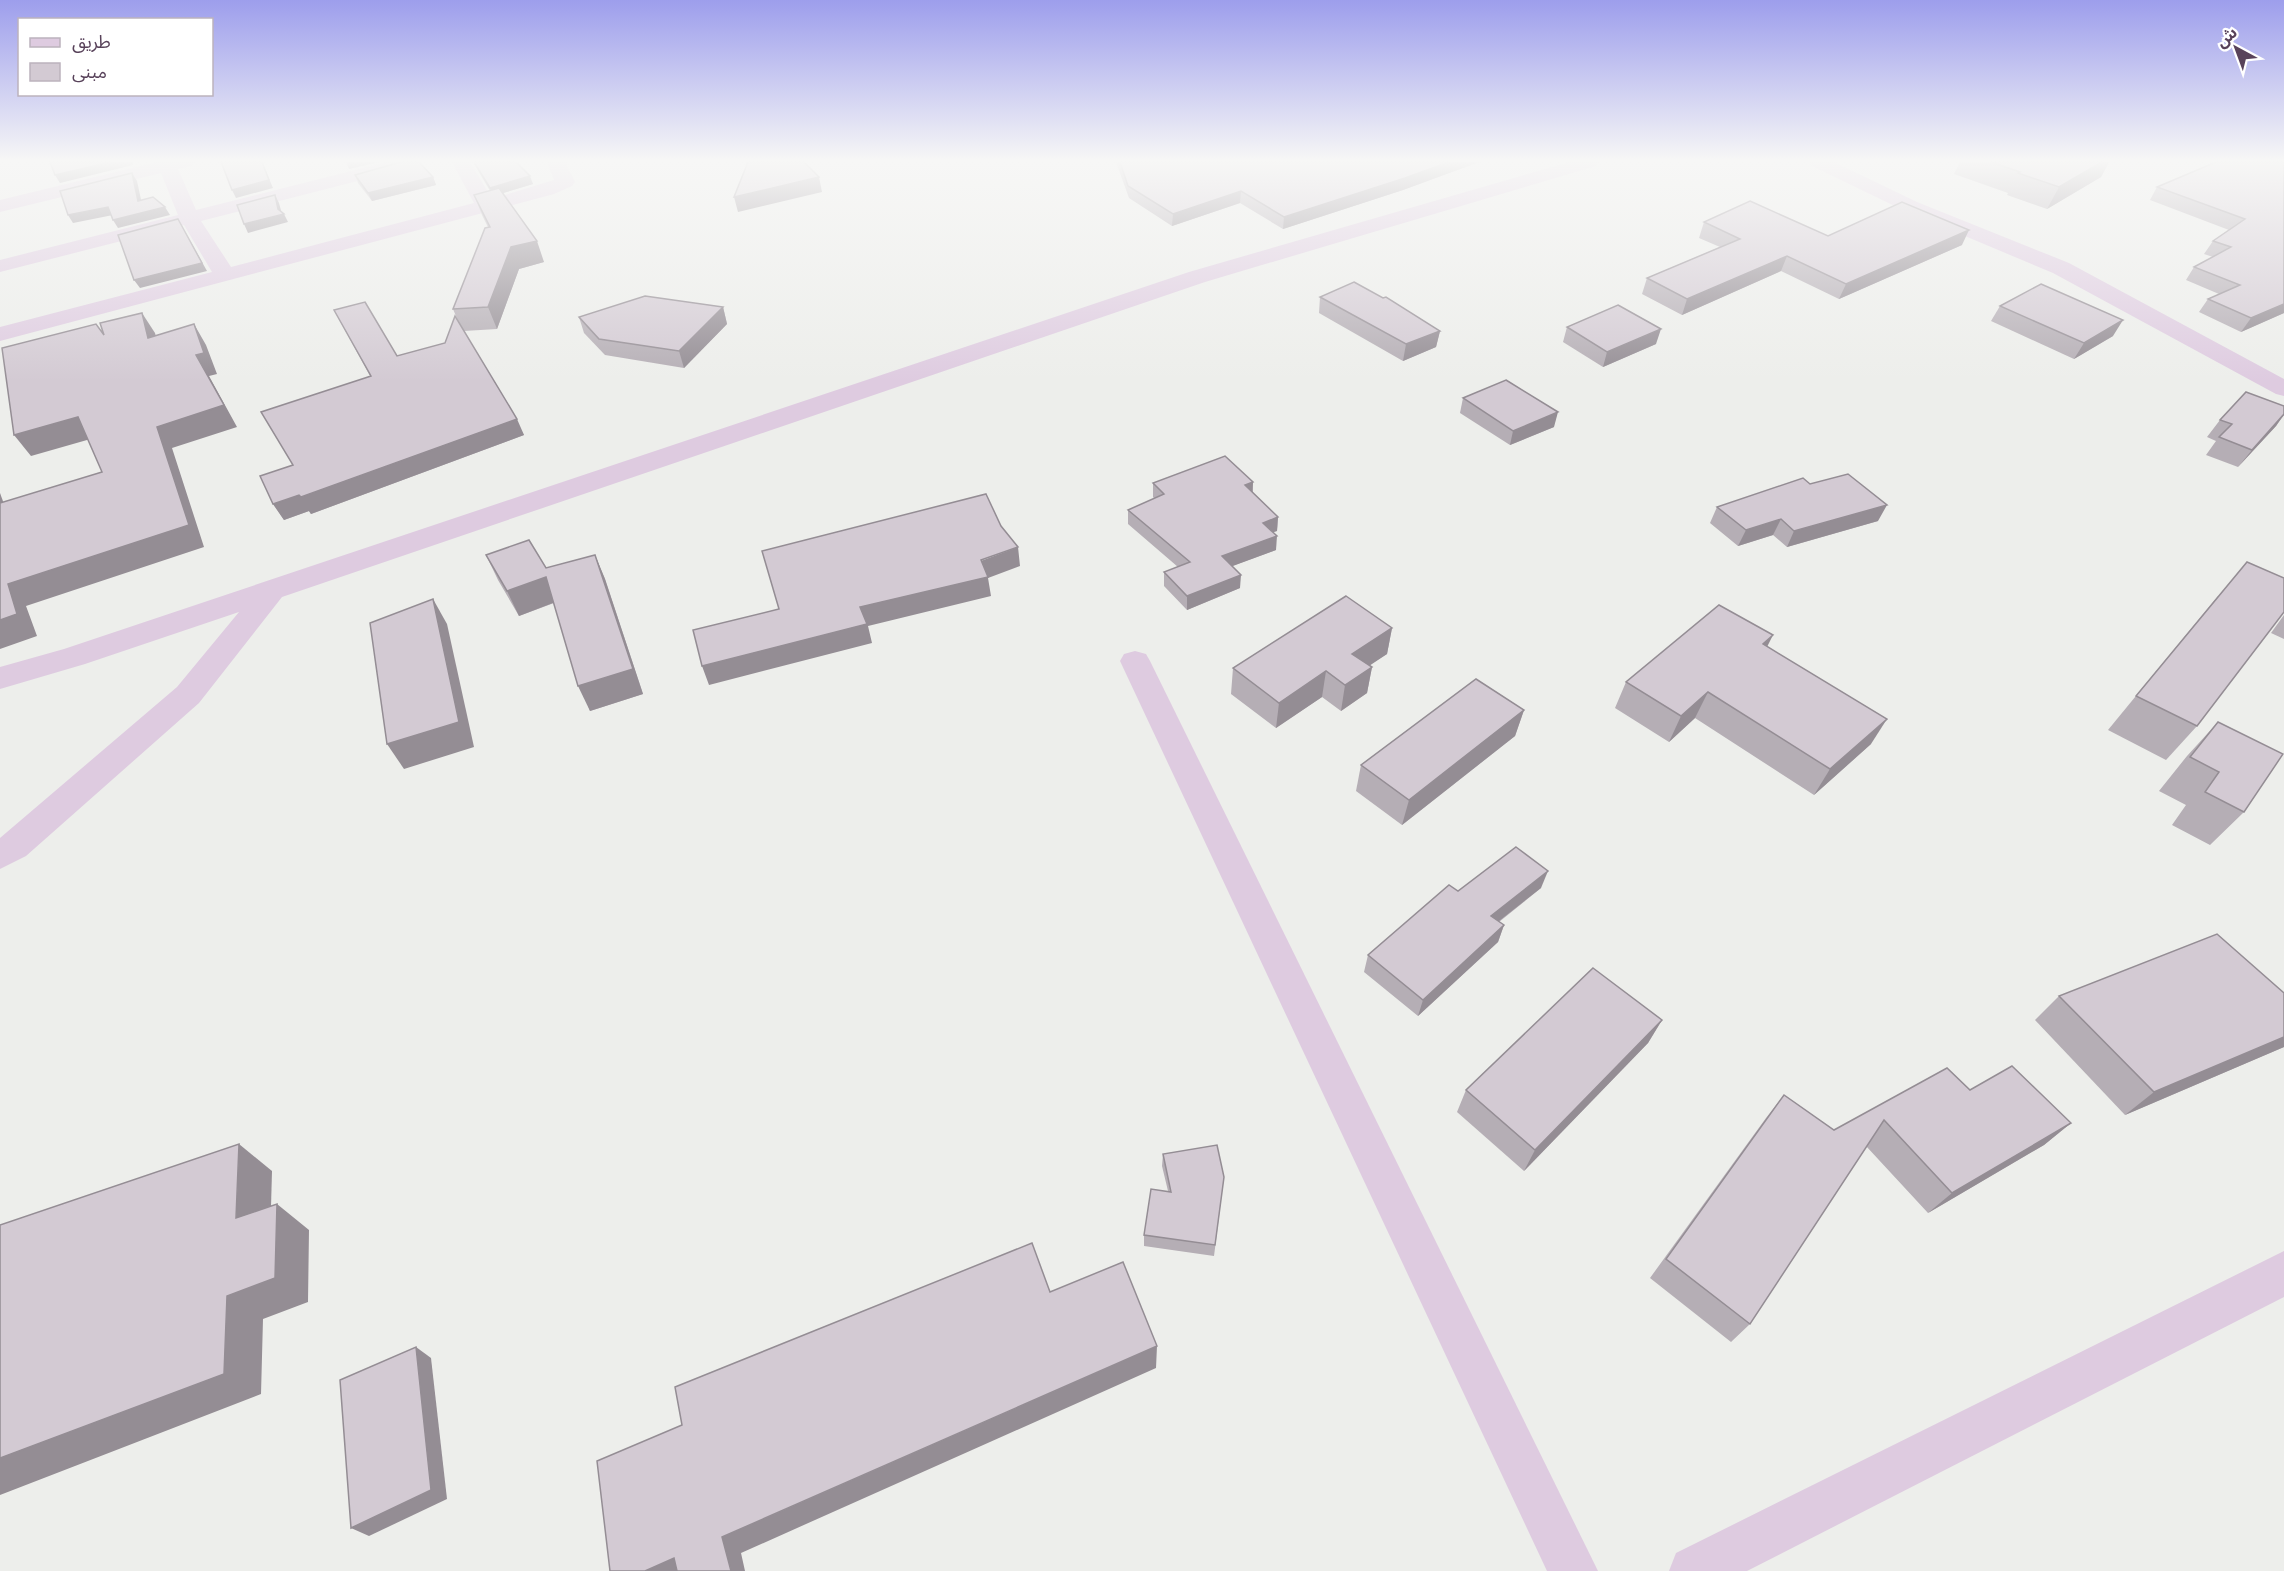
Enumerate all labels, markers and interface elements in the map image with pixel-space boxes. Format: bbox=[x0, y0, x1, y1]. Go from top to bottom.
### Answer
legend bbox=[18, 18, 213, 96]
north arrow bbox=[2206, 18, 2266, 78]
text: ش bbox=[2213, 24, 2241, 51]
text: طريق bbox=[72, 34, 111, 53]
text: مبنى bbox=[72, 64, 107, 83]

